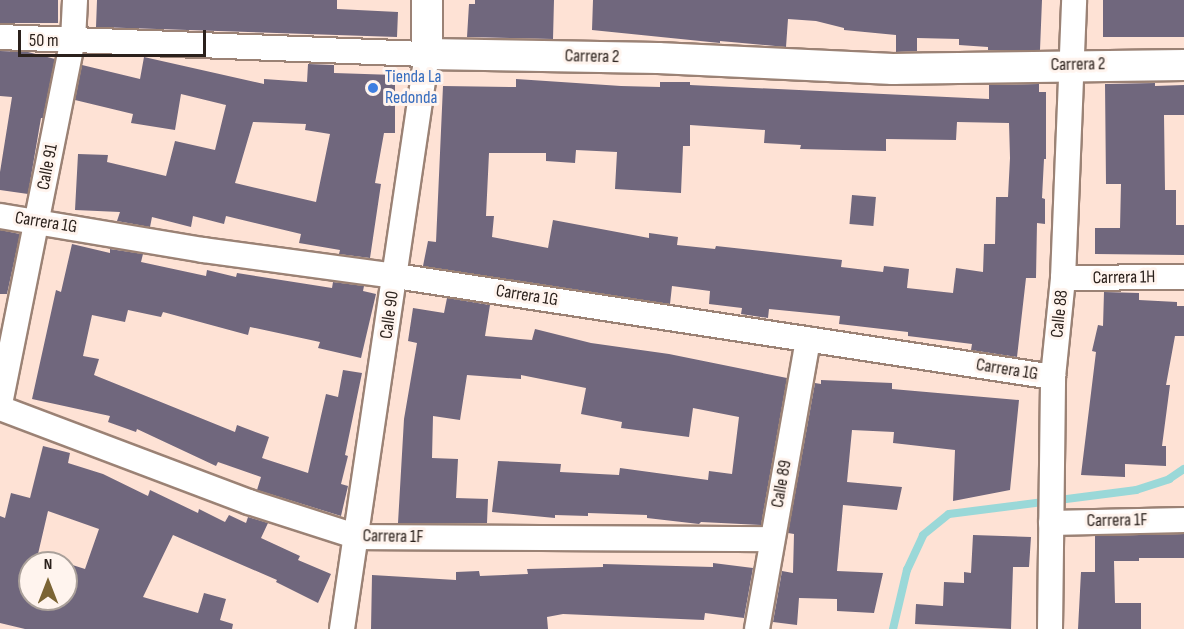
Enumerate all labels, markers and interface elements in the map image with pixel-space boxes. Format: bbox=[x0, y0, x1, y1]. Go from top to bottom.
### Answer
scale bar bbox=[21, 18, 208, 56]
text: 50 m bbox=[29, 30, 59, 51]
street label: Carrera 2 bbox=[564, 46, 620, 68]
street label: Carrera 2 bbox=[1050, 54, 1106, 76]
place label: Tienda La Redonda bbox=[385, 67, 441, 110]
marker: Tienda La Redonda bbox=[366, 81, 380, 95]
street label: Calle 91 bbox=[33, 142, 63, 192]
street label: Carrera 1G bbox=[13, 207, 79, 239]
street label: Carrera 1H bbox=[1092, 267, 1156, 289]
street label: Carrera 1G bbox=[494, 280, 560, 312]
street label: Calle 88 bbox=[1047, 289, 1073, 339]
street label: Calle 90 bbox=[376, 290, 404, 340]
street label: Carrera 1G bbox=[974, 354, 1040, 386]
street label: Calle 89 bbox=[767, 458, 797, 510]
street label: Carrera 1F bbox=[1086, 510, 1148, 532]
street label: Carrera 1F bbox=[362, 526, 424, 548]
north arrow bbox=[18, 551, 78, 611]
text: N bbox=[44, 555, 52, 574]

